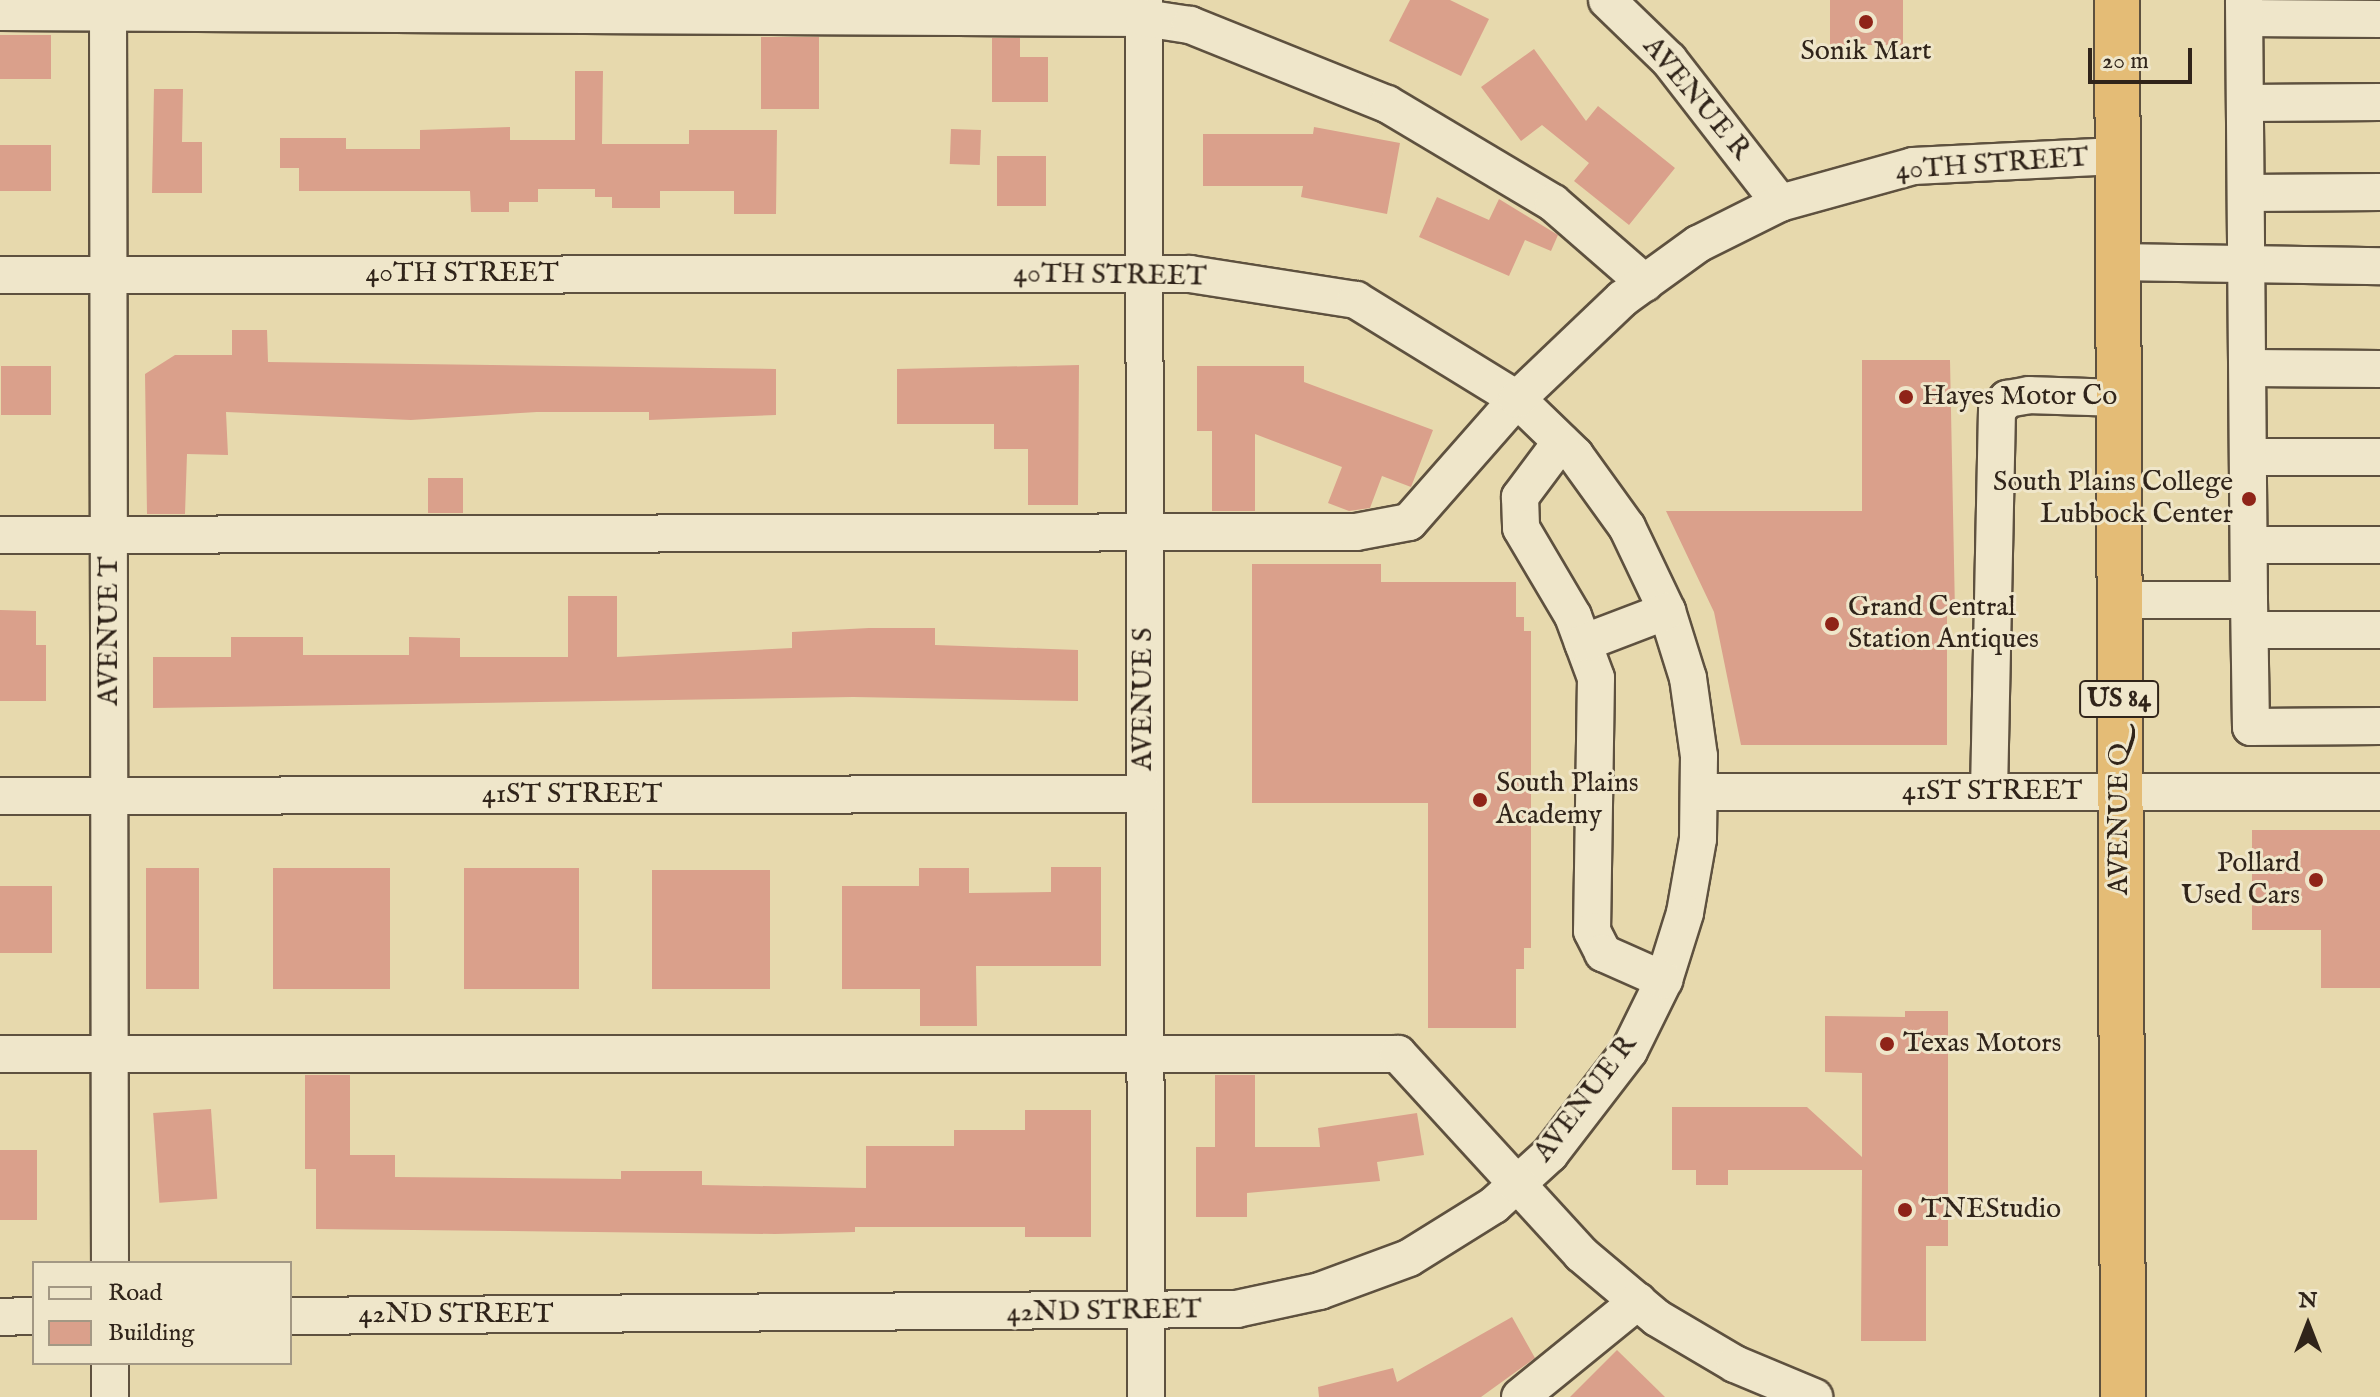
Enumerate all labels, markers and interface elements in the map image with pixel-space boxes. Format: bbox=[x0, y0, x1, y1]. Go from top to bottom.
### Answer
marker: Sonik Mart bbox=[1857, 13, 1875, 31]
street label: AVENUE R bbox=[1635, 31, 1757, 167]
scale bar bbox=[2092, 32, 2196, 82]
place label: Sonik Mart bbox=[1800, 35, 1932, 69]
text: 20 m bbox=[2102, 46, 2149, 77]
street label: 40TH STREET bbox=[1895, 142, 2089, 188]
street label: 40TH STREET bbox=[365, 257, 559, 291]
street label: 40TH STREET bbox=[1013, 258, 1207, 294]
place label: Hayes Motor Co bbox=[1922, 380, 2117, 414]
marker: Hayes Motor Co bbox=[1897, 388, 1915, 406]
place label: South Plains College Lubbock Center bbox=[1993, 466, 2233, 532]
marker: South Plains College Lubbock Center bbox=[2240, 490, 2258, 508]
street label: AVENUE T bbox=[93, 556, 127, 706]
place label: Grand Central Station Antiques bbox=[1848, 591, 2039, 657]
marker: Grand Central Station Antiques bbox=[1823, 615, 1841, 633]
street label: AVENUE S bbox=[1127, 627, 1161, 771]
road number: US 84 bbox=[2079, 677, 2159, 721]
street label: AVENUE Q bbox=[2103, 743, 2137, 895]
place label: South Plains Academy bbox=[1496, 767, 1639, 833]
street label: 41ST STREET bbox=[1902, 775, 2082, 809]
street label: 41ST STREET bbox=[482, 778, 662, 812]
marker: South Plains Academy bbox=[1471, 791, 1489, 809]
place label: Pollard Used Cars bbox=[2181, 847, 2300, 913]
marker: Pollard Used Cars bbox=[2307, 871, 2325, 889]
place label: Texas Motors bbox=[1903, 1027, 2061, 1061]
street label: AVENUE R bbox=[1527, 1029, 1645, 1169]
marker: Texas Motors bbox=[1878, 1035, 1896, 1053]
place label: TNEStudio bbox=[1921, 1193, 2061, 1227]
marker: TNEStudio bbox=[1896, 1201, 1914, 1219]
legend bbox=[32, 1261, 292, 1365]
text: Road bbox=[108, 1278, 162, 1309]
north arrow bbox=[2268, 1285, 2348, 1365]
text: N bbox=[2298, 1287, 2318, 1315]
street label: 42ND STREET bbox=[1006, 1294, 1202, 1330]
street label: 42ND STREET bbox=[359, 1298, 553, 1332]
text: Building bbox=[108, 1318, 194, 1349]

